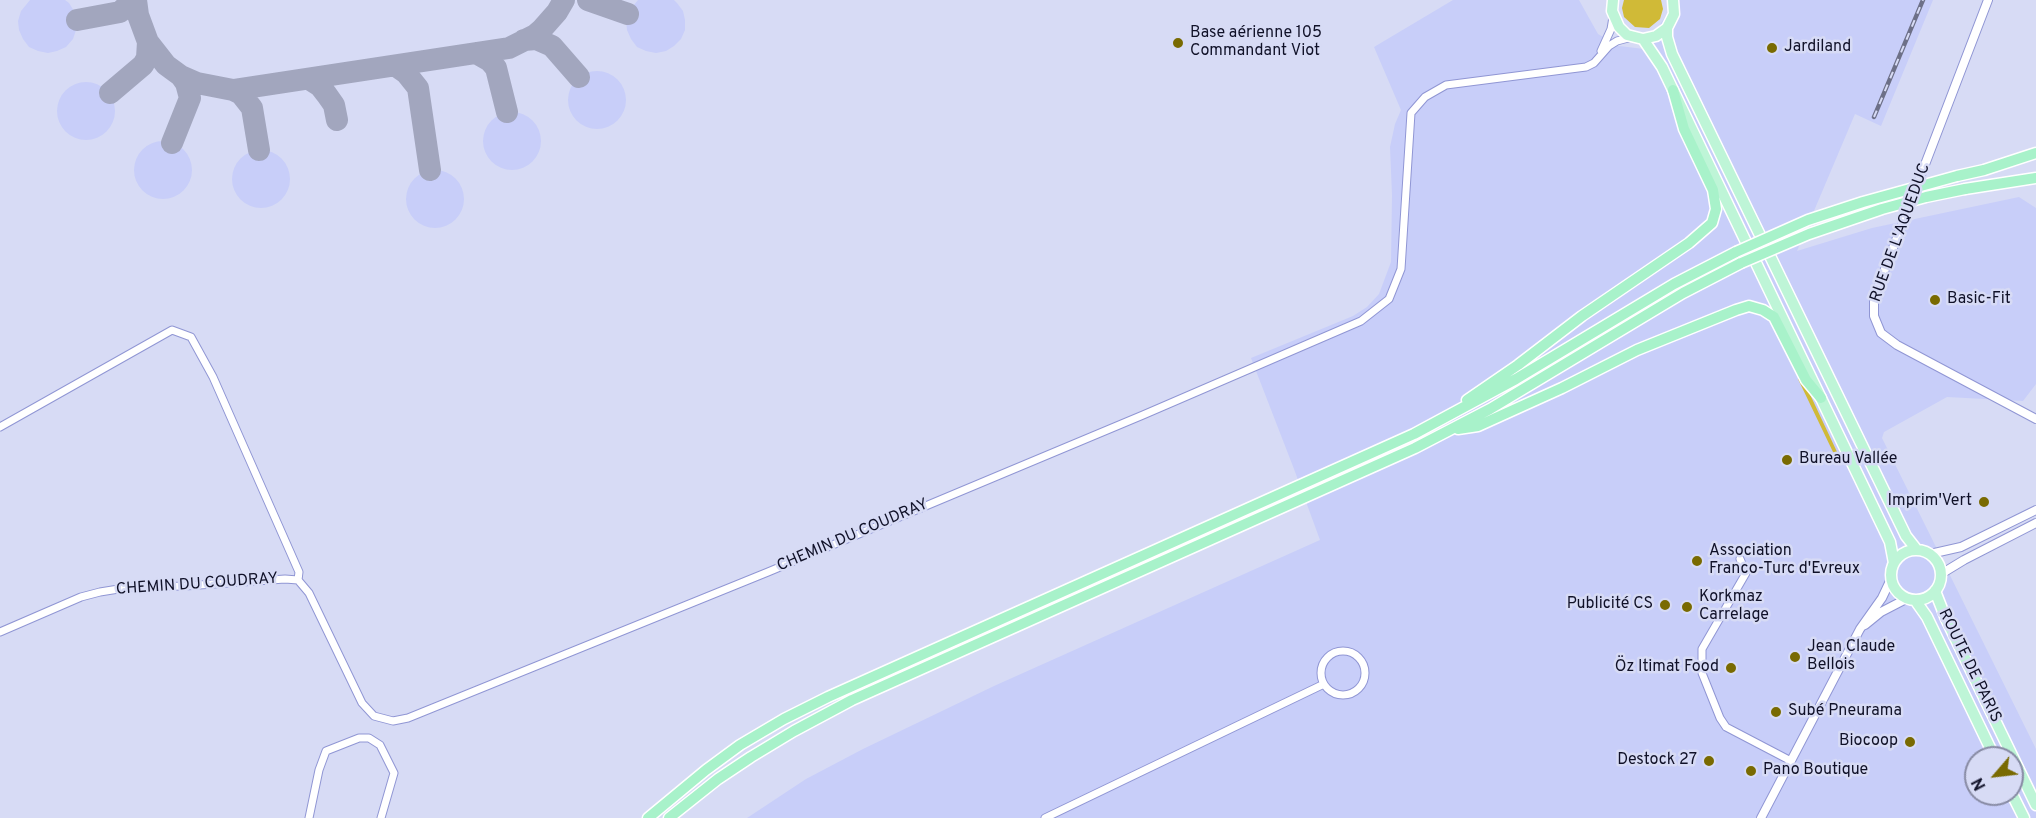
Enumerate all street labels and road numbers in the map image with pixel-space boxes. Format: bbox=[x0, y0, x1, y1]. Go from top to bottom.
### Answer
street label: RUE DE L'AQUEDUC bbox=[1867, 161, 1935, 305]
street label: CHEMIN DU COUDRAY bbox=[775, 495, 931, 577]
street label: CHEMIN DU COUDRAY bbox=[115, 570, 279, 600]
street label: ROUTE DE PARIS bbox=[1933, 606, 2005, 726]

